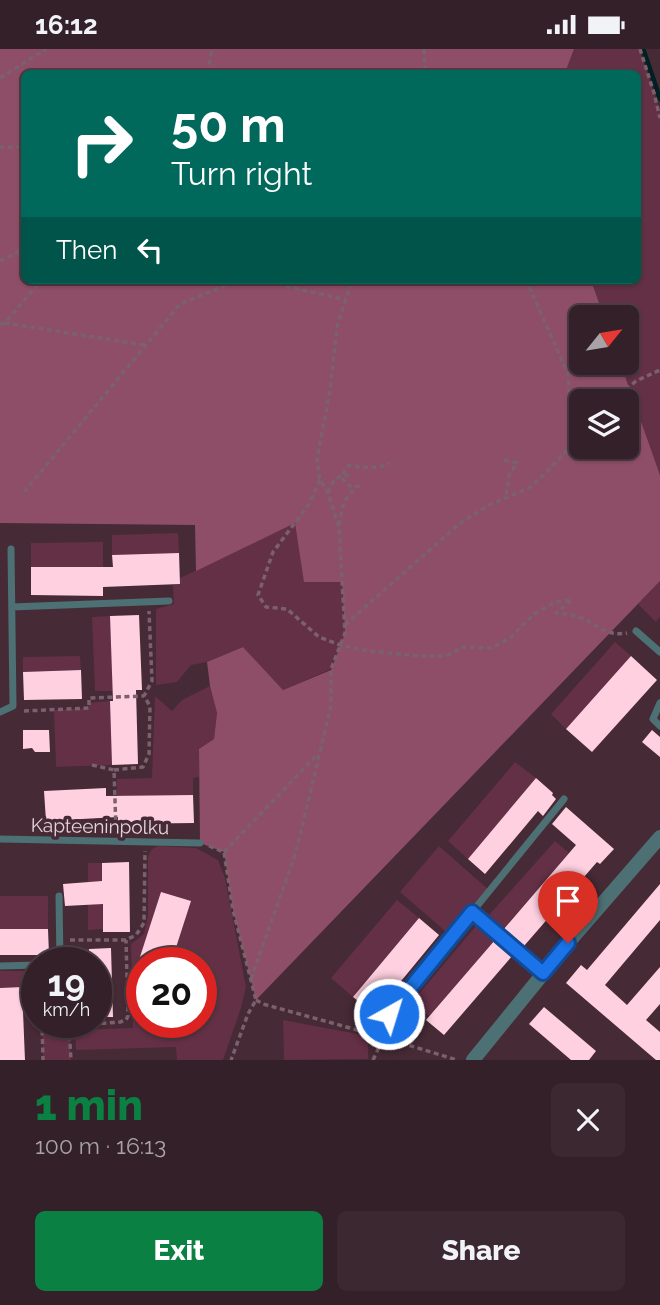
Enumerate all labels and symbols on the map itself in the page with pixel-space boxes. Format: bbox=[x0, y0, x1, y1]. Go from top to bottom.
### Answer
north arrow bbox=[569, 305, 639, 375]
street label: Kapteeninpolku bbox=[31, 814, 169, 838]
pin bbox=[538, 871, 598, 943]
speed limit sign: 20 bbox=[126, 947, 217, 1038]
position arrow bbox=[352, 977, 426, 1051]

